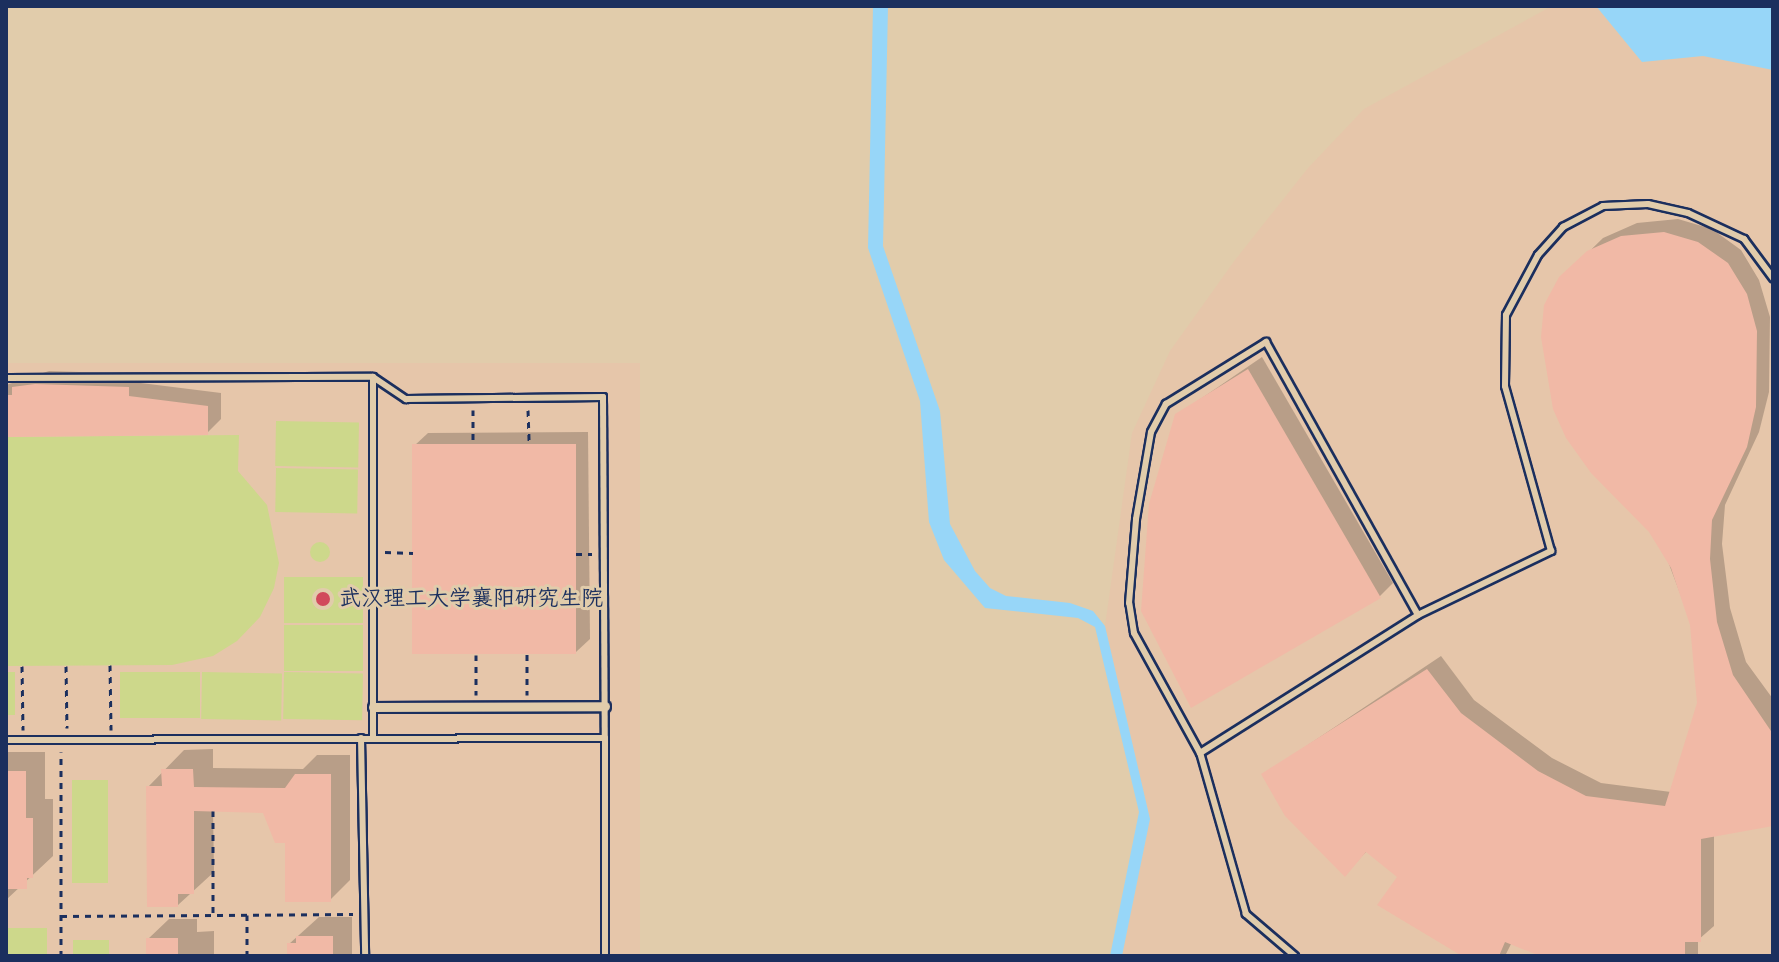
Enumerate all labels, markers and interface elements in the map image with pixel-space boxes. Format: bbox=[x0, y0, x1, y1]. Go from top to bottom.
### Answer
place label: 武汉理工大学襄阳研究生院 bbox=[339, 586, 603, 612]
marker: 武汉理工大学襄阳研究生院 bbox=[314, 590, 332, 608]

